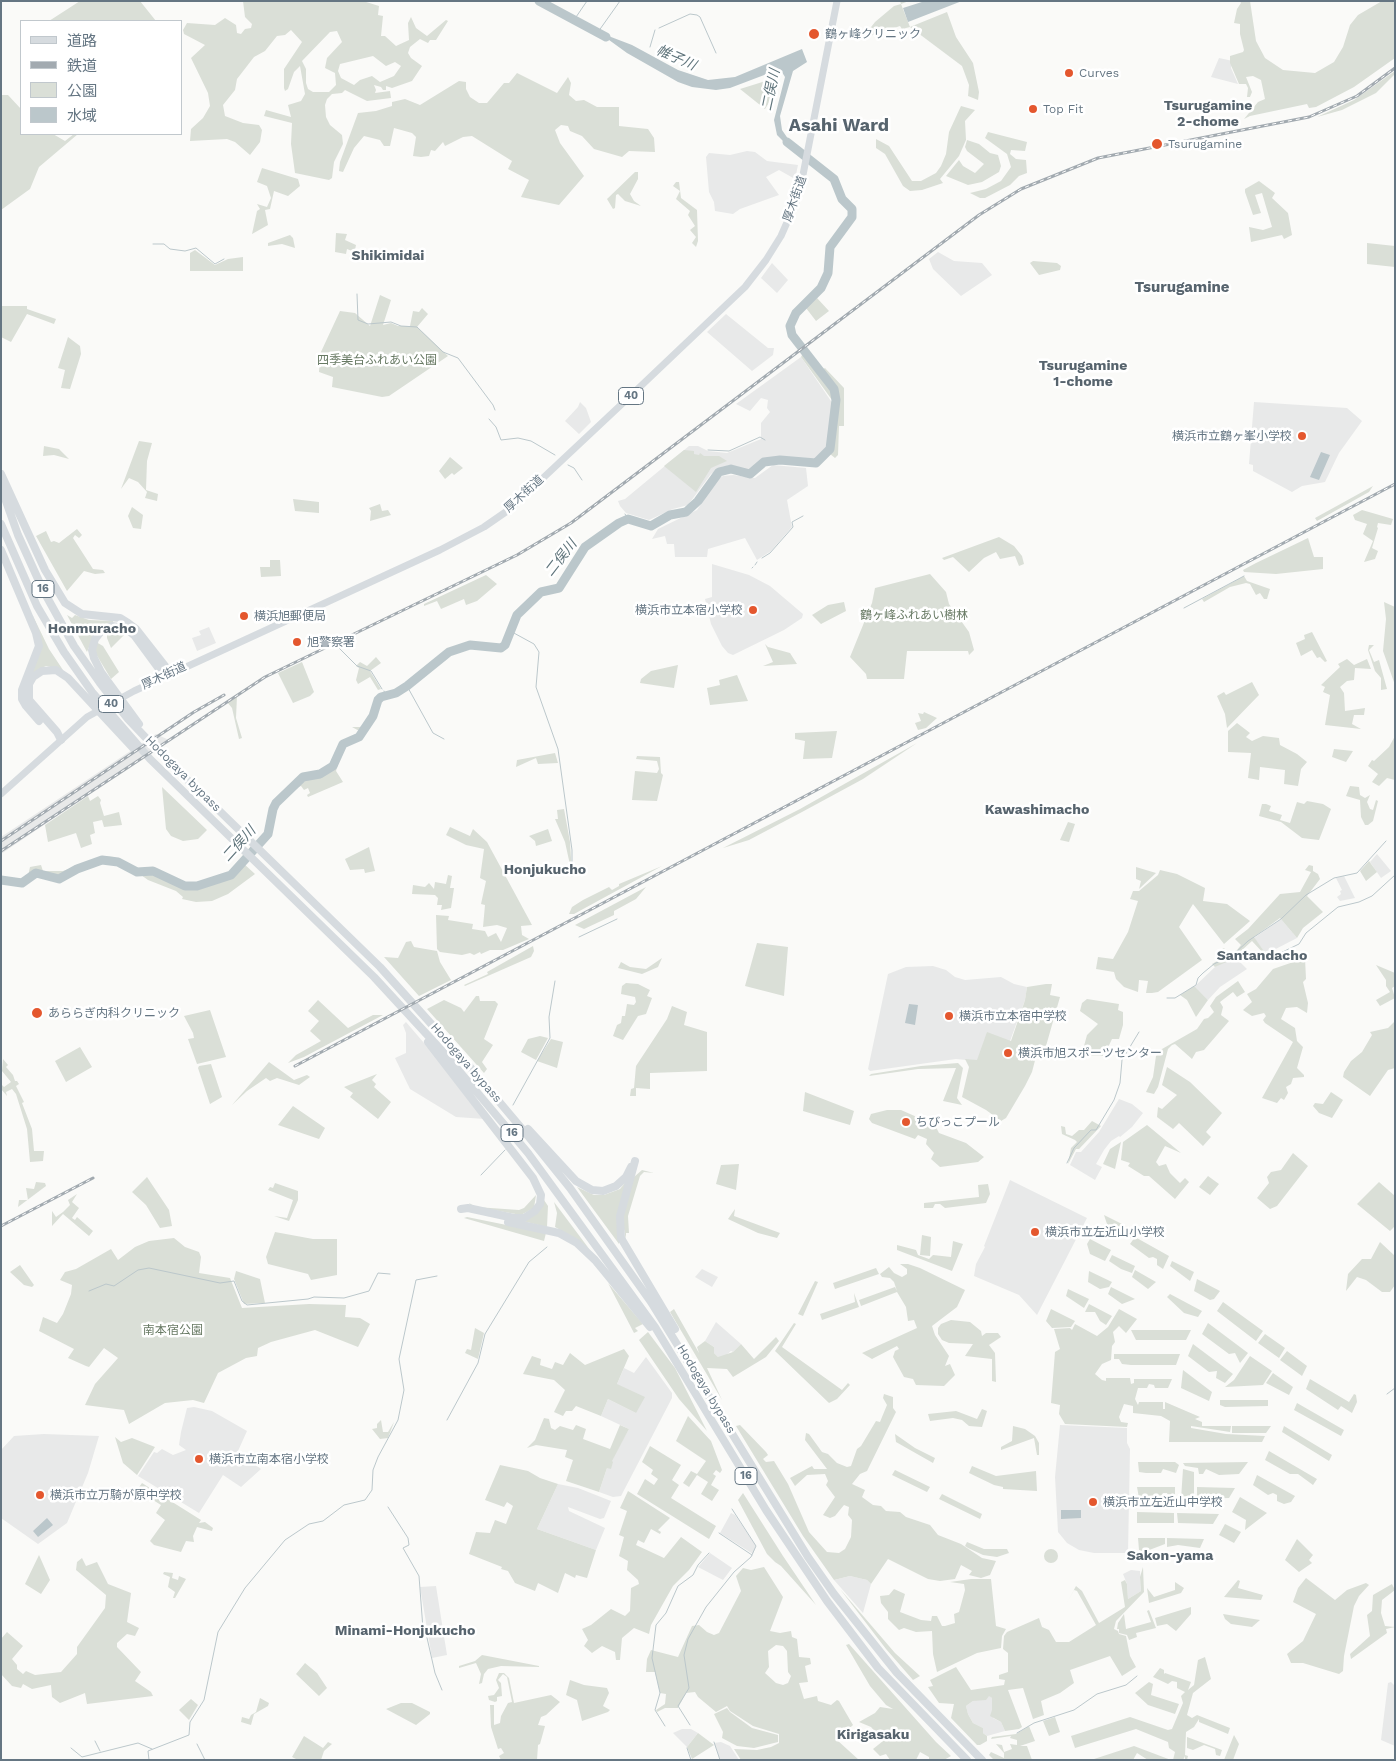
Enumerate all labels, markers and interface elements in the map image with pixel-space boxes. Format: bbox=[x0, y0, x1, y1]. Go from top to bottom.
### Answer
legend bbox=[20, 20, 182, 135]
marker: 鶴ヶ峰クリニック bbox=[807, 27, 821, 41]
place label: 鶴ヶ峰クリニック bbox=[825, 27, 921, 41]
text: 道路 bbox=[67, 32, 97, 50]
water label: 帷子川 bbox=[653, 42, 699, 74]
text: 鉄道 bbox=[67, 57, 97, 75]
place label: Curves bbox=[1079, 66, 1119, 80]
marker: Curves bbox=[1063, 67, 1075, 79]
water label: 二俣川 bbox=[758, 68, 784, 112]
text: 公園 bbox=[67, 82, 97, 100]
district label: Tsurugamine 2-chome bbox=[1164, 98, 1252, 130]
place label: Top Fit bbox=[1043, 102, 1083, 116]
marker: Top Fit bbox=[1027, 103, 1039, 115]
text: 水域 bbox=[67, 107, 97, 125]
district label: Asahi Ward bbox=[789, 115, 889, 137]
marker: Tsurugamine bbox=[1150, 137, 1164, 151]
place label: Tsurugamine bbox=[1168, 137, 1242, 151]
street label: 厚木街道 bbox=[780, 174, 810, 224]
district label: Shikimidai bbox=[352, 248, 424, 264]
district label: Tsurugamine bbox=[1135, 279, 1229, 297]
park label: 四季美台ふれあい公園 bbox=[317, 353, 437, 367]
district label: Tsurugamine 1-chome bbox=[1039, 358, 1127, 391]
road number: 40 bbox=[618, 388, 644, 404]
place label: 横浜市立鶴ヶ峯小学校 bbox=[1172, 429, 1292, 443]
marker: 横浜市立鶴ヶ峯小学校 bbox=[1296, 430, 1308, 442]
street label: 厚木街道 bbox=[501, 473, 547, 515]
water label: 二俣川 bbox=[541, 536, 581, 580]
road number: 16 bbox=[32, 580, 54, 598]
place label: 横浜市立本宿小学校 bbox=[635, 603, 743, 617]
marker: 横浜市立本宿小学校 bbox=[747, 604, 759, 616]
park label: 鶴ヶ峰ふれあい樹林 bbox=[860, 608, 968, 622]
place label: 横浜旭郵便局 bbox=[254, 609, 326, 623]
marker: 横浜旭郵便局 bbox=[238, 610, 250, 622]
district label: Honmuracho bbox=[48, 621, 136, 637]
place label: 旭警察署 bbox=[307, 635, 355, 649]
marker: 旭警察署 bbox=[291, 636, 303, 648]
street label: 厚木街道 bbox=[139, 659, 189, 693]
road number: 40 bbox=[98, 696, 124, 712]
street label: Hodogaya bypass bbox=[142, 733, 224, 815]
district label: Kawashimacho bbox=[985, 802, 1089, 818]
water label: 二俣川 bbox=[219, 823, 259, 865]
district label: Honjukucho bbox=[504, 862, 586, 878]
district label: Santandacho bbox=[1217, 948, 1307, 964]
marker: あららぎ内科クリニック bbox=[30, 1006, 44, 1020]
place label: あららぎ内科クリニック bbox=[48, 1006, 180, 1020]
place label: 横浜市立本宿中学校 bbox=[959, 1009, 1067, 1023]
marker: 横浜市立本宿中学校 bbox=[943, 1010, 955, 1022]
street label: Hodogaya bypass bbox=[427, 1020, 505, 1106]
place label: 横浜市旭スポーツセンター bbox=[1018, 1046, 1162, 1060]
marker: 横浜市旭スポーツセンター bbox=[1002, 1047, 1014, 1059]
place label: ちびっこプール bbox=[916, 1115, 1000, 1129]
marker: ちびっこプール bbox=[900, 1116, 912, 1128]
road number: 16 bbox=[501, 1124, 523, 1142]
place label: 横浜市立左近山小学校 bbox=[1045, 1225, 1165, 1239]
marker: 横浜市立左近山小学校 bbox=[1029, 1226, 1041, 1238]
park label: 南本宿公園 bbox=[143, 1323, 203, 1337]
street label: Hodogaya bypass bbox=[674, 1342, 738, 1436]
place label: 横浜市立南本宿小学校 bbox=[209, 1452, 329, 1466]
marker: 横浜市立南本宿小学校 bbox=[193, 1453, 205, 1465]
road number: 16 bbox=[735, 1468, 757, 1484]
place label: 横浜市立万騎が原中学校 bbox=[50, 1488, 182, 1502]
marker: 横浜市立万騎が原中学校 bbox=[34, 1489, 46, 1501]
place label: 横浜市立左近山中学校 bbox=[1103, 1495, 1223, 1509]
marker: 横浜市立左近山中学校 bbox=[1087, 1496, 1099, 1508]
district label: Sakon-yama bbox=[1127, 1548, 1213, 1564]
district label: Minami-Honjukucho bbox=[335, 1623, 475, 1639]
district label: Kirigasaku bbox=[837, 1727, 909, 1743]

